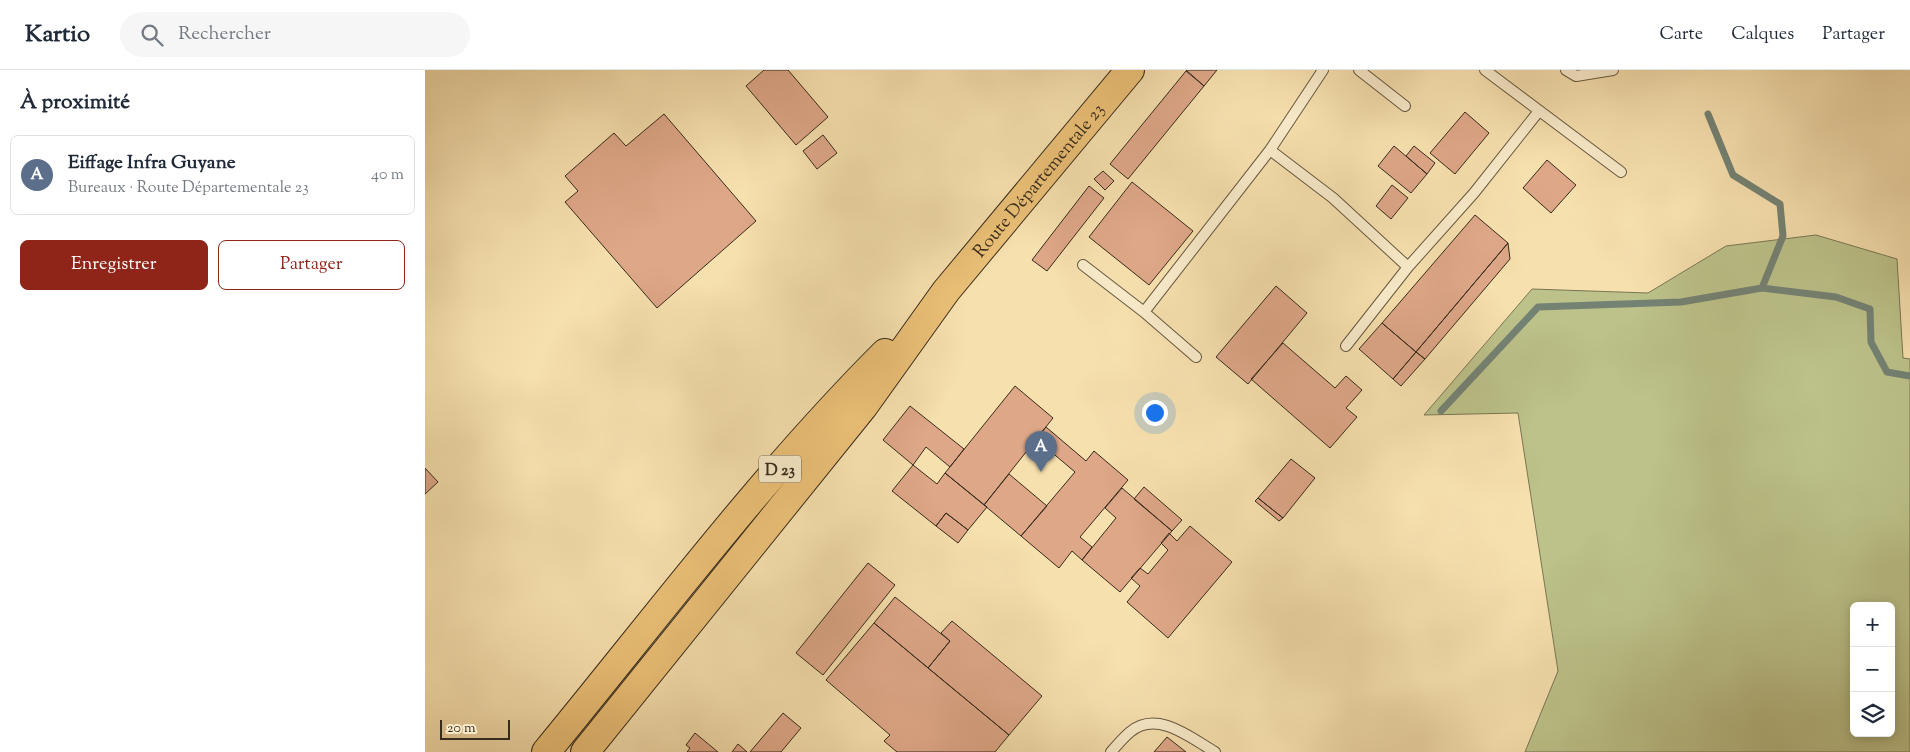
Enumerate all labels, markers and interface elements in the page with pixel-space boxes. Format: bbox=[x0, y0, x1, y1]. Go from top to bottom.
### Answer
search box bbox=[120, 12, 470, 57]
text: Kartio bbox=[25, 18, 90, 52]
icon: search bbox=[138, 21, 166, 49]
text: Rechercher bbox=[178, 21, 271, 48]
text: Carte bbox=[1660, 22, 1703, 48]
text: Calques bbox=[1731, 22, 1794, 48]
text: Partager bbox=[1822, 22, 1885, 48]
text: À proximité bbox=[20, 88, 130, 118]
street label: Route Départementale 23 bbox=[968, 99, 1112, 264]
text: Eiffage Infra Guyane bbox=[68, 150, 236, 177]
text: A bbox=[31, 164, 44, 187]
text: 40 m bbox=[371, 164, 404, 187]
text: Bureaux · Route Départementale 23 bbox=[68, 177, 309, 200]
button: Enregistrer bbox=[20, 240, 208, 290]
button: Partager bbox=[218, 240, 405, 290]
your location bbox=[1142, 400, 1168, 426]
pin: A bbox=[1025, 431, 1057, 472]
road number: D 23 bbox=[759, 456, 801, 482]
map controls bbox=[1850, 602, 1895, 737]
button: + bbox=[1850, 602, 1895, 647]
button: − bbox=[1850, 647, 1895, 692]
button: layers bbox=[1850, 692, 1895, 737]
scale bar bbox=[440, 717, 510, 740]
text: 20 m bbox=[447, 719, 476, 739]

